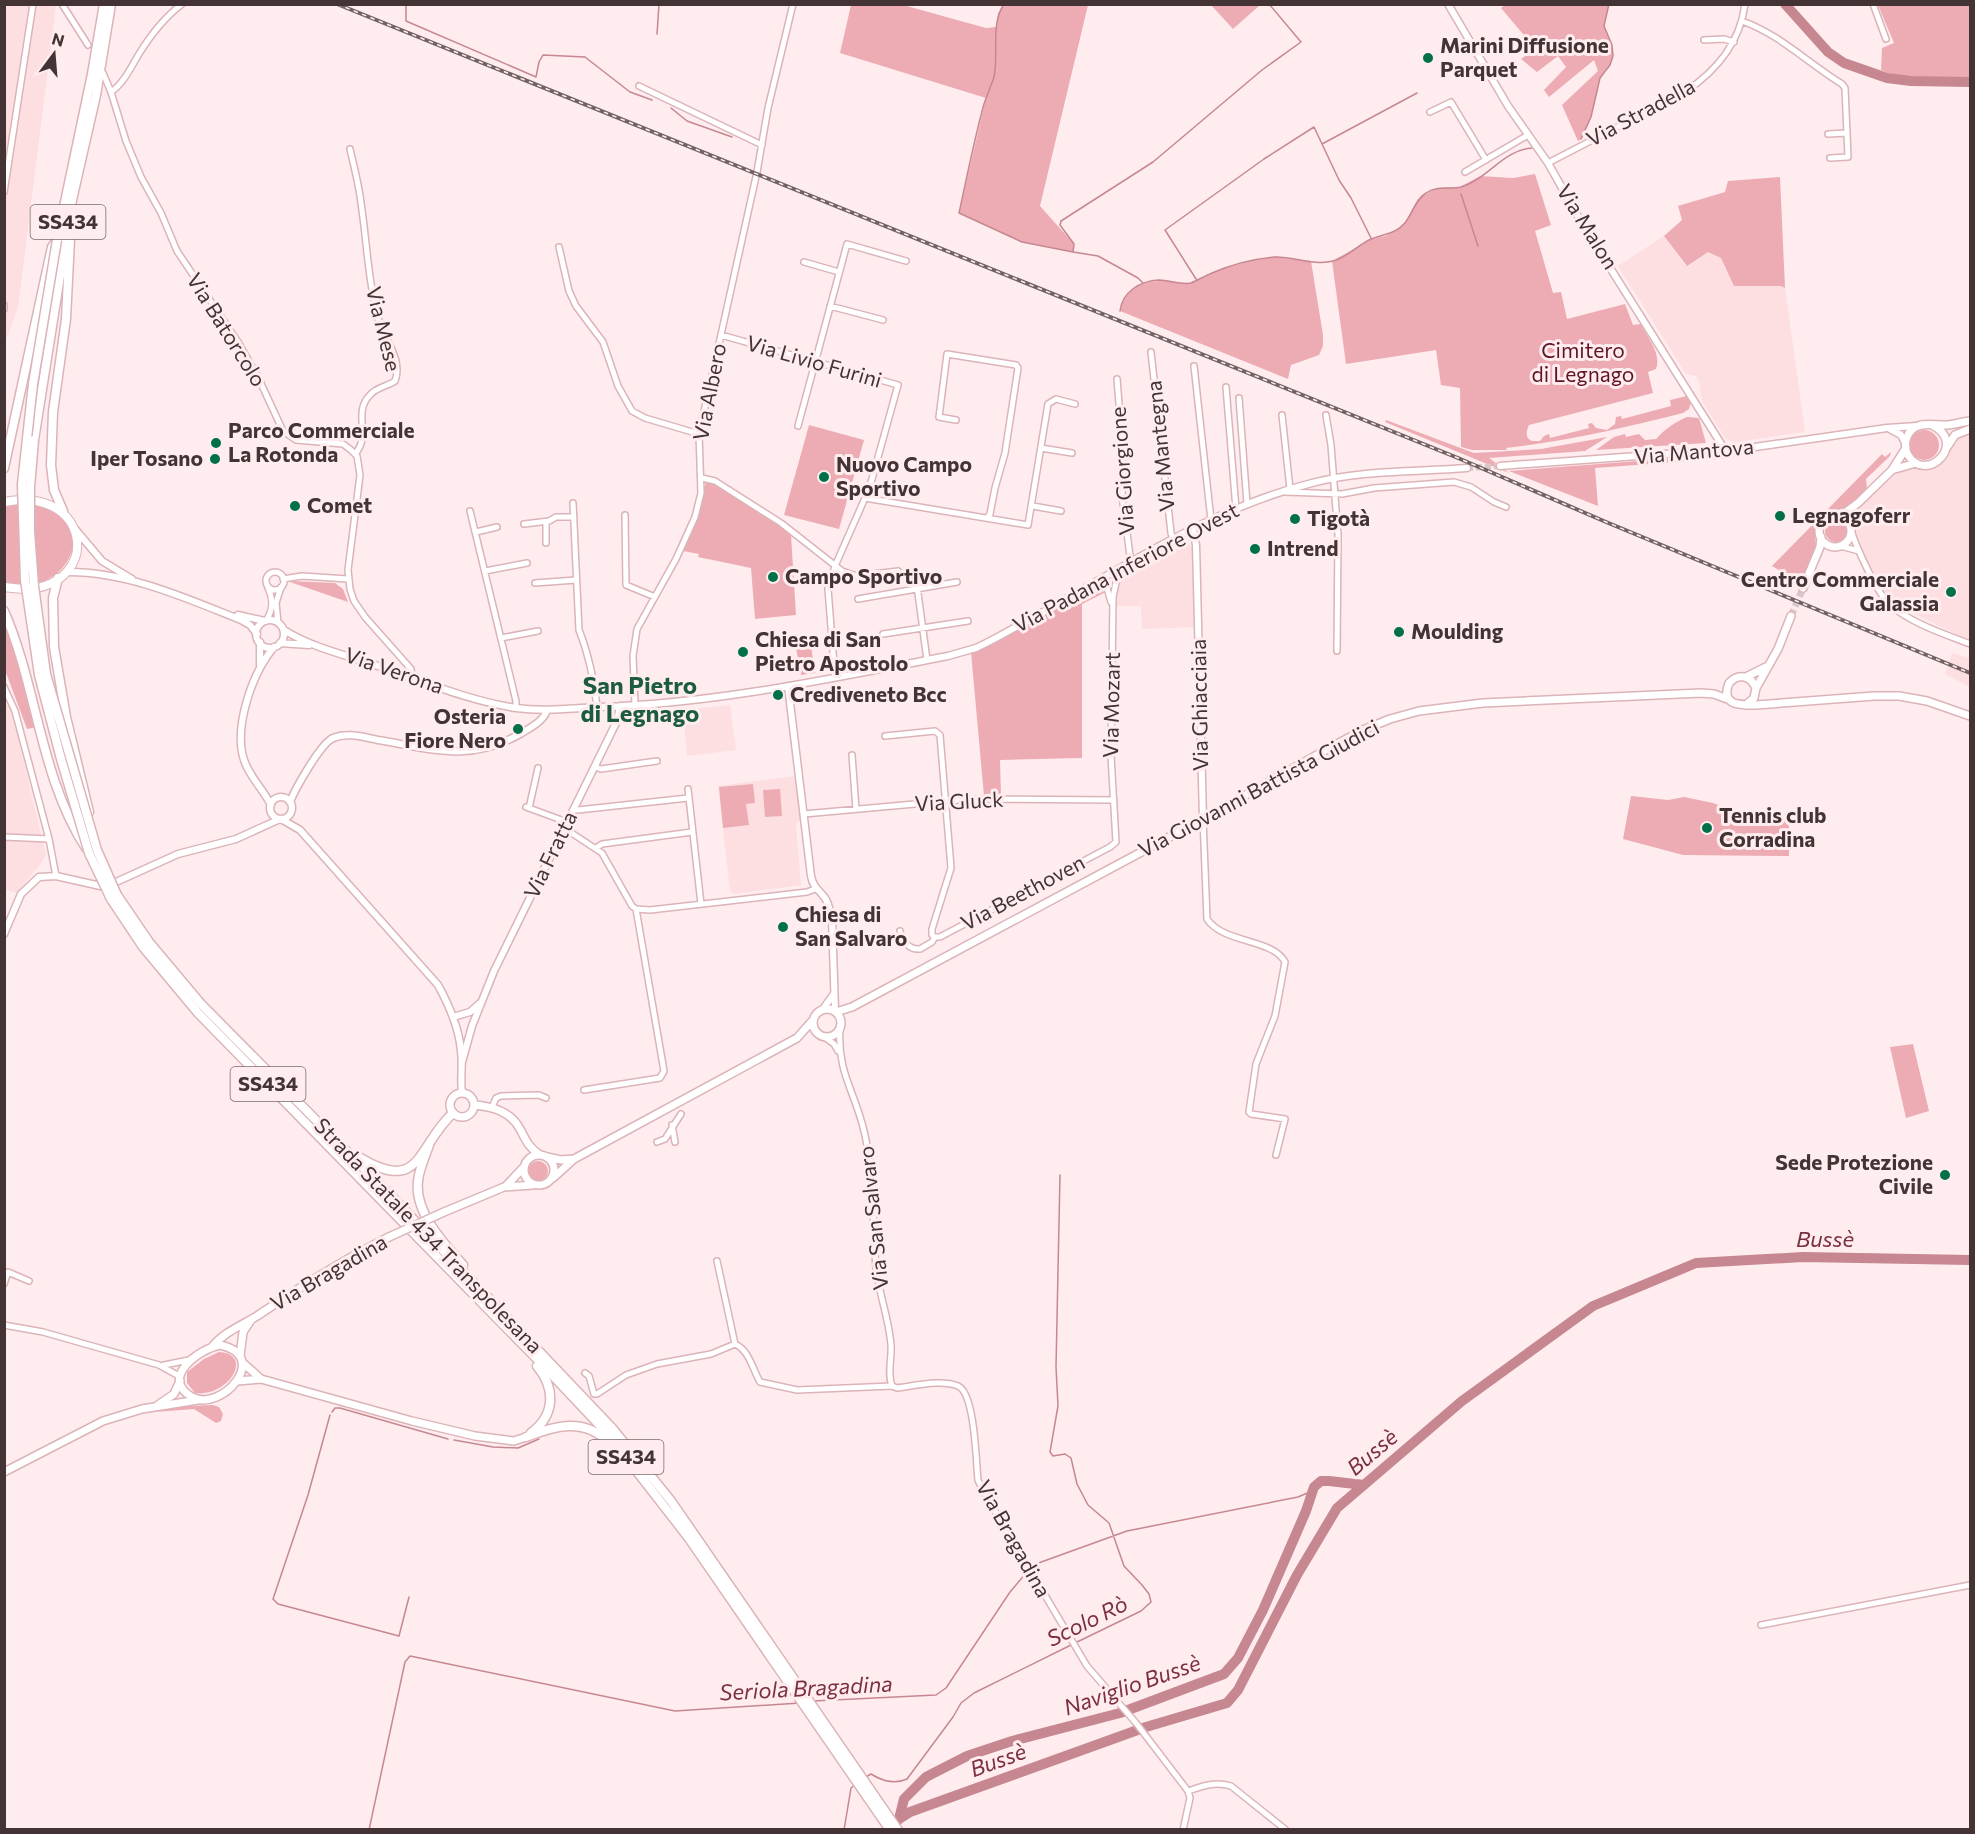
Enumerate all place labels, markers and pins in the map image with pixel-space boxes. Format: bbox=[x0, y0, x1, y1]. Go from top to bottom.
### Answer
place label: Marini Diffusione Parquet bbox=[1440, 32, 1609, 81]
marker: Marini Diffusione Parquet bbox=[1421, 51, 1435, 65]
place label: Parco Commerciale La Rotonda bbox=[228, 417, 415, 466]
marker: Parco Commerciale La Rotonda bbox=[209, 436, 223, 450]
place label: Iper Tosano bbox=[90, 445, 203, 470]
place label: Nuovo Campo Sportivo bbox=[836, 451, 972, 500]
marker: Iper Tosano bbox=[208, 452, 222, 466]
marker: Nuovo Campo Sportivo bbox=[817, 470, 831, 484]
place label: Comet bbox=[307, 492, 372, 517]
marker: Comet bbox=[288, 499, 302, 513]
place label: Legnagoferr bbox=[1792, 502, 1911, 527]
place label: Tigotà bbox=[1307, 505, 1370, 530]
marker: Legnagoferr bbox=[1773, 509, 1787, 523]
marker: Tigotà bbox=[1288, 512, 1302, 526]
place label: Intrend bbox=[1267, 535, 1339, 560]
marker: Intrend bbox=[1248, 542, 1262, 556]
place label: Campo Sportivo bbox=[785, 563, 942, 588]
place label: Centro Commerciale Galassia bbox=[1741, 566, 1939, 615]
marker: Campo Sportivo bbox=[766, 570, 780, 584]
marker: Centro Commerciale Galassia bbox=[1944, 585, 1958, 599]
place label: Moulding bbox=[1411, 618, 1504, 643]
marker: Moulding bbox=[1392, 625, 1406, 639]
place label: Chiesa di San Pietro Apostolo bbox=[755, 626, 908, 675]
marker: Chiesa di San Pietro Apostolo bbox=[736, 645, 750, 659]
place label: Crediveneto Bcc bbox=[790, 681, 947, 706]
marker: Crediveneto Bcc bbox=[771, 688, 785, 702]
place label: Osteria Fiore Nero bbox=[404, 703, 506, 752]
marker: Osteria Fiore Nero bbox=[511, 722, 525, 736]
place label: Tennis club Corradina bbox=[1719, 802, 1826, 851]
marker: Tennis club Corradina bbox=[1700, 821, 1714, 835]
place label: Chiesa di San Salvaro bbox=[795, 901, 907, 950]
marker: Chiesa di San Salvaro bbox=[776, 920, 790, 934]
place label: Sede Protezione Civile bbox=[1775, 1149, 1933, 1198]
marker: Sede Protezione Civile bbox=[1938, 1168, 1952, 1182]

